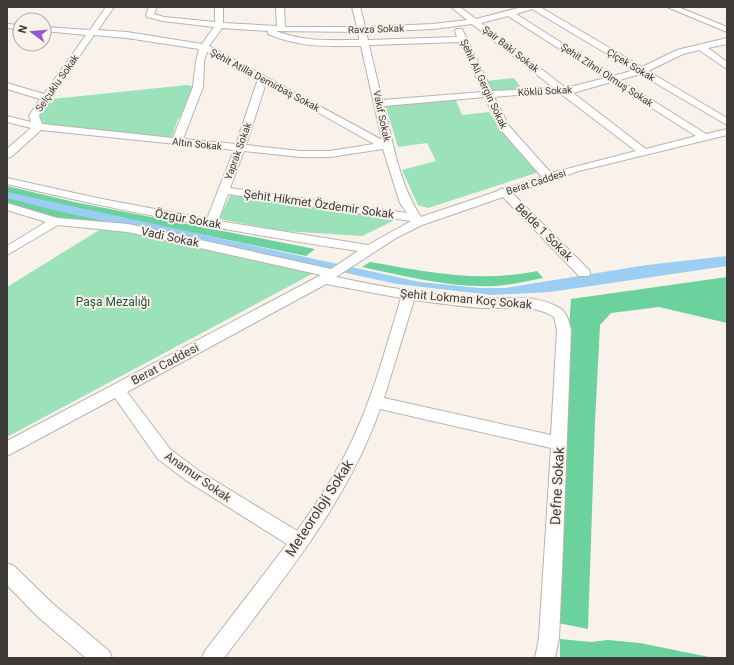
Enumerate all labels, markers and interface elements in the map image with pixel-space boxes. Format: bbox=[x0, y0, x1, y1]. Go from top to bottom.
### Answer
north arrow bbox=[12, 12, 52, 52]
street label: Ravza Sokak bbox=[348, 22, 405, 35]
text: N bbox=[16, 24, 30, 35]
street label: Şair Baki Sokak bbox=[481, 24, 542, 75]
street label: Şehit Ali Gergin Sokak bbox=[458, 38, 510, 131]
street label: Şehit Zihni Olmuş Sokak bbox=[559, 41, 656, 109]
street label: Şehit Atilla Demirbaş Sokak bbox=[208, 46, 322, 114]
street label: Çiçek Sokak bbox=[605, 46, 658, 84]
street label: Selçuklu Sokak bbox=[33, 52, 81, 114]
street label: Köklü Sokak bbox=[517, 84, 573, 98]
street label: Vakıf Sokak bbox=[371, 89, 393, 144]
street label: Yaprak Sokak bbox=[223, 120, 254, 181]
street label: Altın Sokak bbox=[172, 136, 223, 152]
street label: Berat Caddesi bbox=[505, 167, 567, 197]
street label: Şehit Hikmet Özdemir Sokak bbox=[243, 186, 396, 222]
street label: Belde 1 Sokak bbox=[512, 200, 576, 264]
street label: Özgür Sokak bbox=[154, 205, 223, 232]
street label: Vadi Sokak bbox=[140, 224, 201, 250]
street label: Şehit Lokman Koç Sokak bbox=[400, 286, 533, 312]
park label: Paşa Mezalığı bbox=[76, 295, 150, 309]
street label: Berat Caddesi bbox=[129, 340, 201, 388]
street label: Defne Sokak bbox=[547, 446, 567, 525]
street label: Anamur Sokak bbox=[162, 449, 235, 506]
street label: Meteoroloji Sokak bbox=[282, 456, 357, 559]

